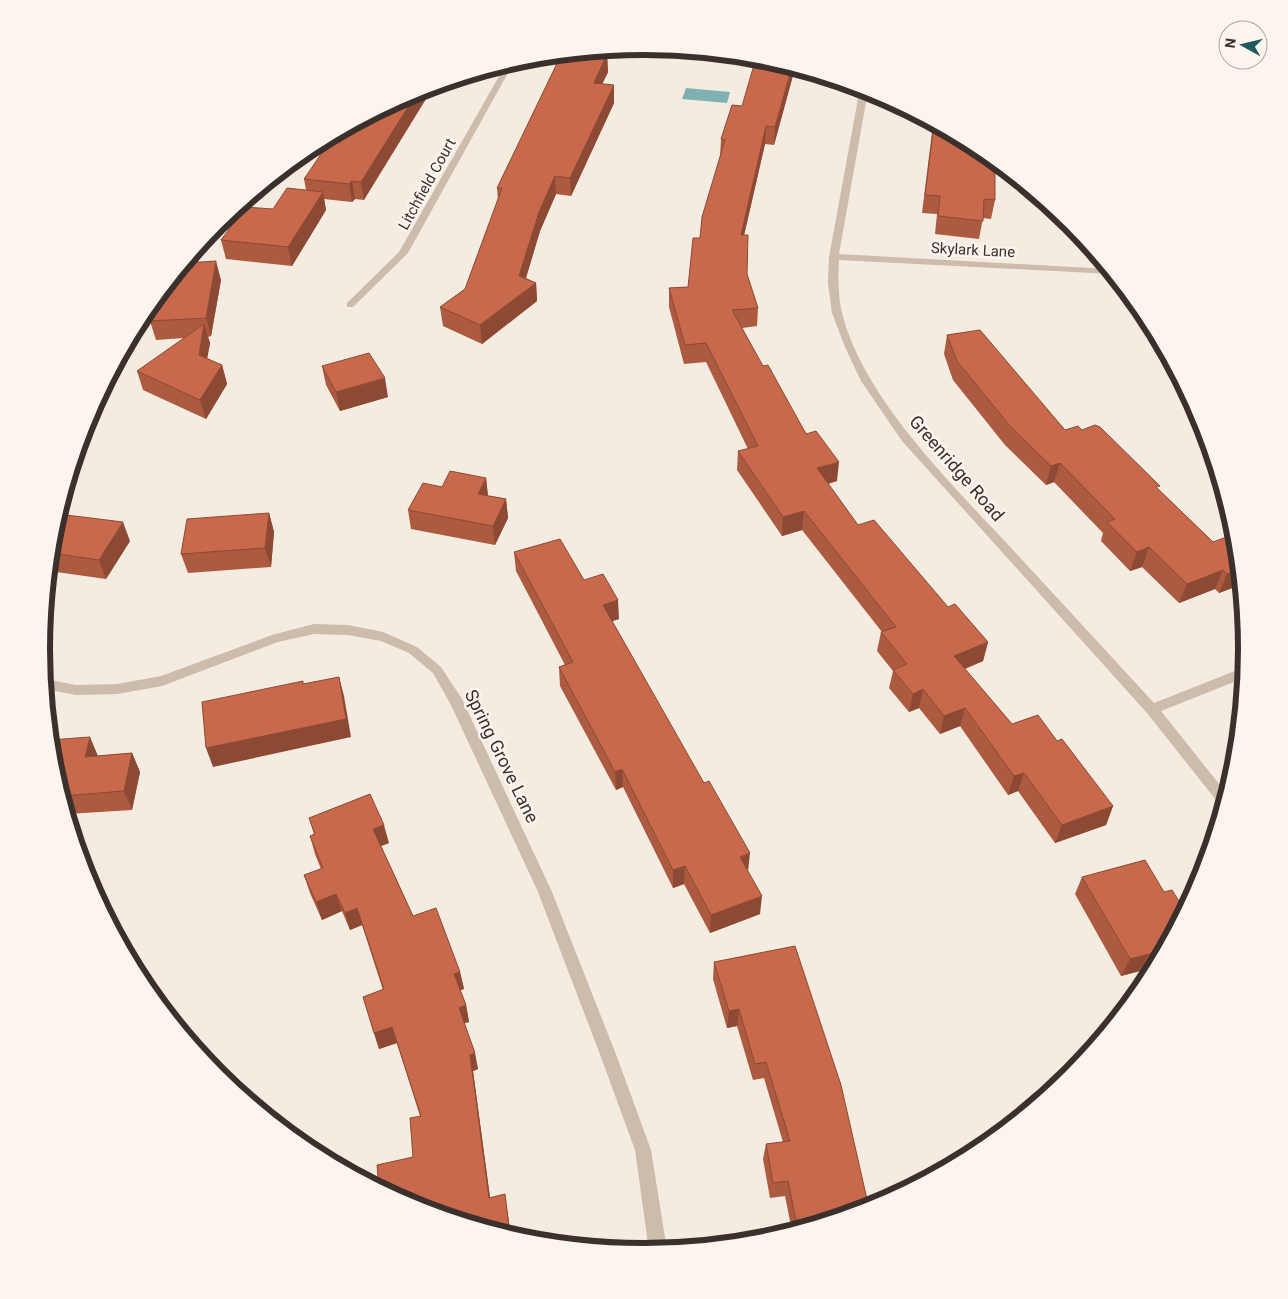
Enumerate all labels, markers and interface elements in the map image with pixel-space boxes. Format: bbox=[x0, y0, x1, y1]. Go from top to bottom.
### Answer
north arrow bbox=[1218, 20, 1268, 70]
text: N bbox=[1222, 37, 1239, 49]
street label: Litchfield Court bbox=[394, 135, 460, 233]
street label: Skylark Lane bbox=[930, 239, 1016, 261]
street label: Greenridge Road bbox=[905, 411, 1009, 525]
street label: Spring Grove Lane bbox=[461, 686, 543, 826]

